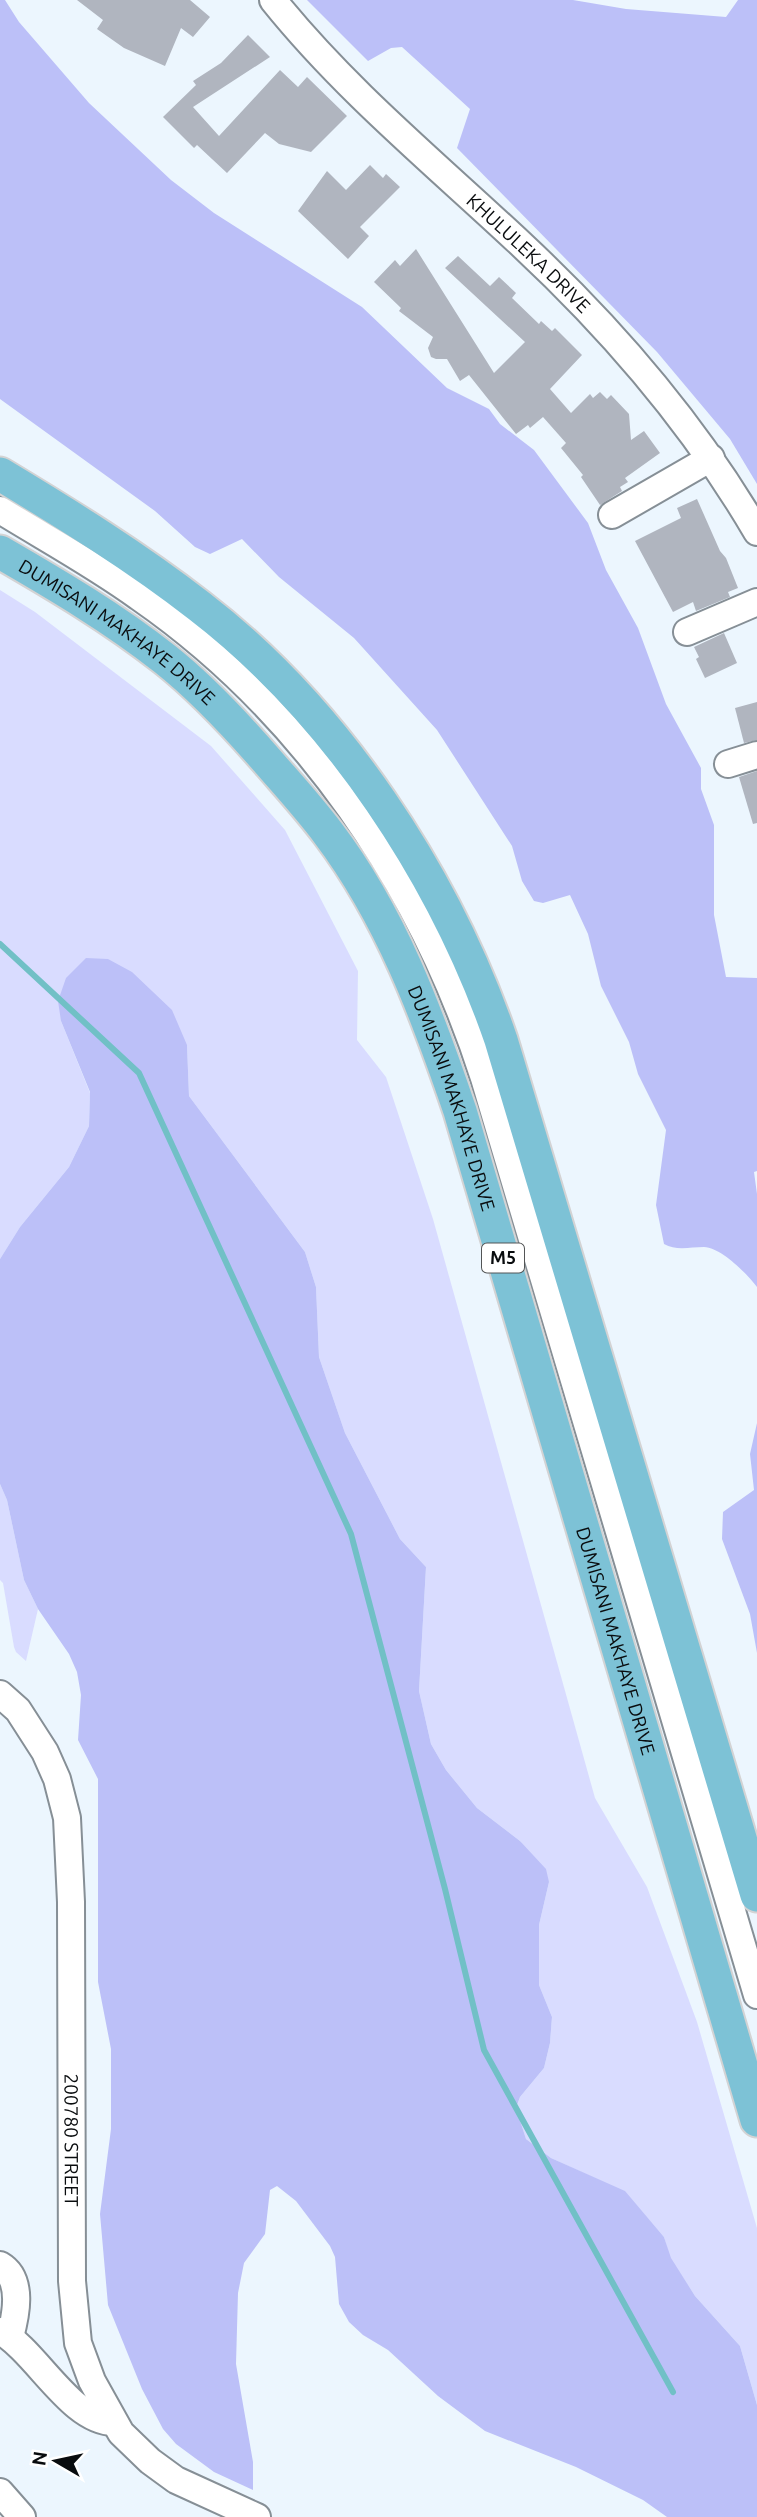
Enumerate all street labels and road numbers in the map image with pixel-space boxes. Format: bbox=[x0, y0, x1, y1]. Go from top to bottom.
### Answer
street label: KHULULEKA DRIVE bbox=[462, 189, 595, 317]
street label: DUMISANI MAKHAYE DRIVE bbox=[15, 554, 220, 709]
street label: DUMISANI MAKHAYE DRIVE bbox=[404, 982, 500, 1213]
road number: M5 bbox=[482, 1244, 524, 1273]
street label: DUMISANI MAKHAYE DRIVE bbox=[572, 1524, 660, 1757]
street label: 200780 STREET bbox=[60, 2074, 83, 2207]

